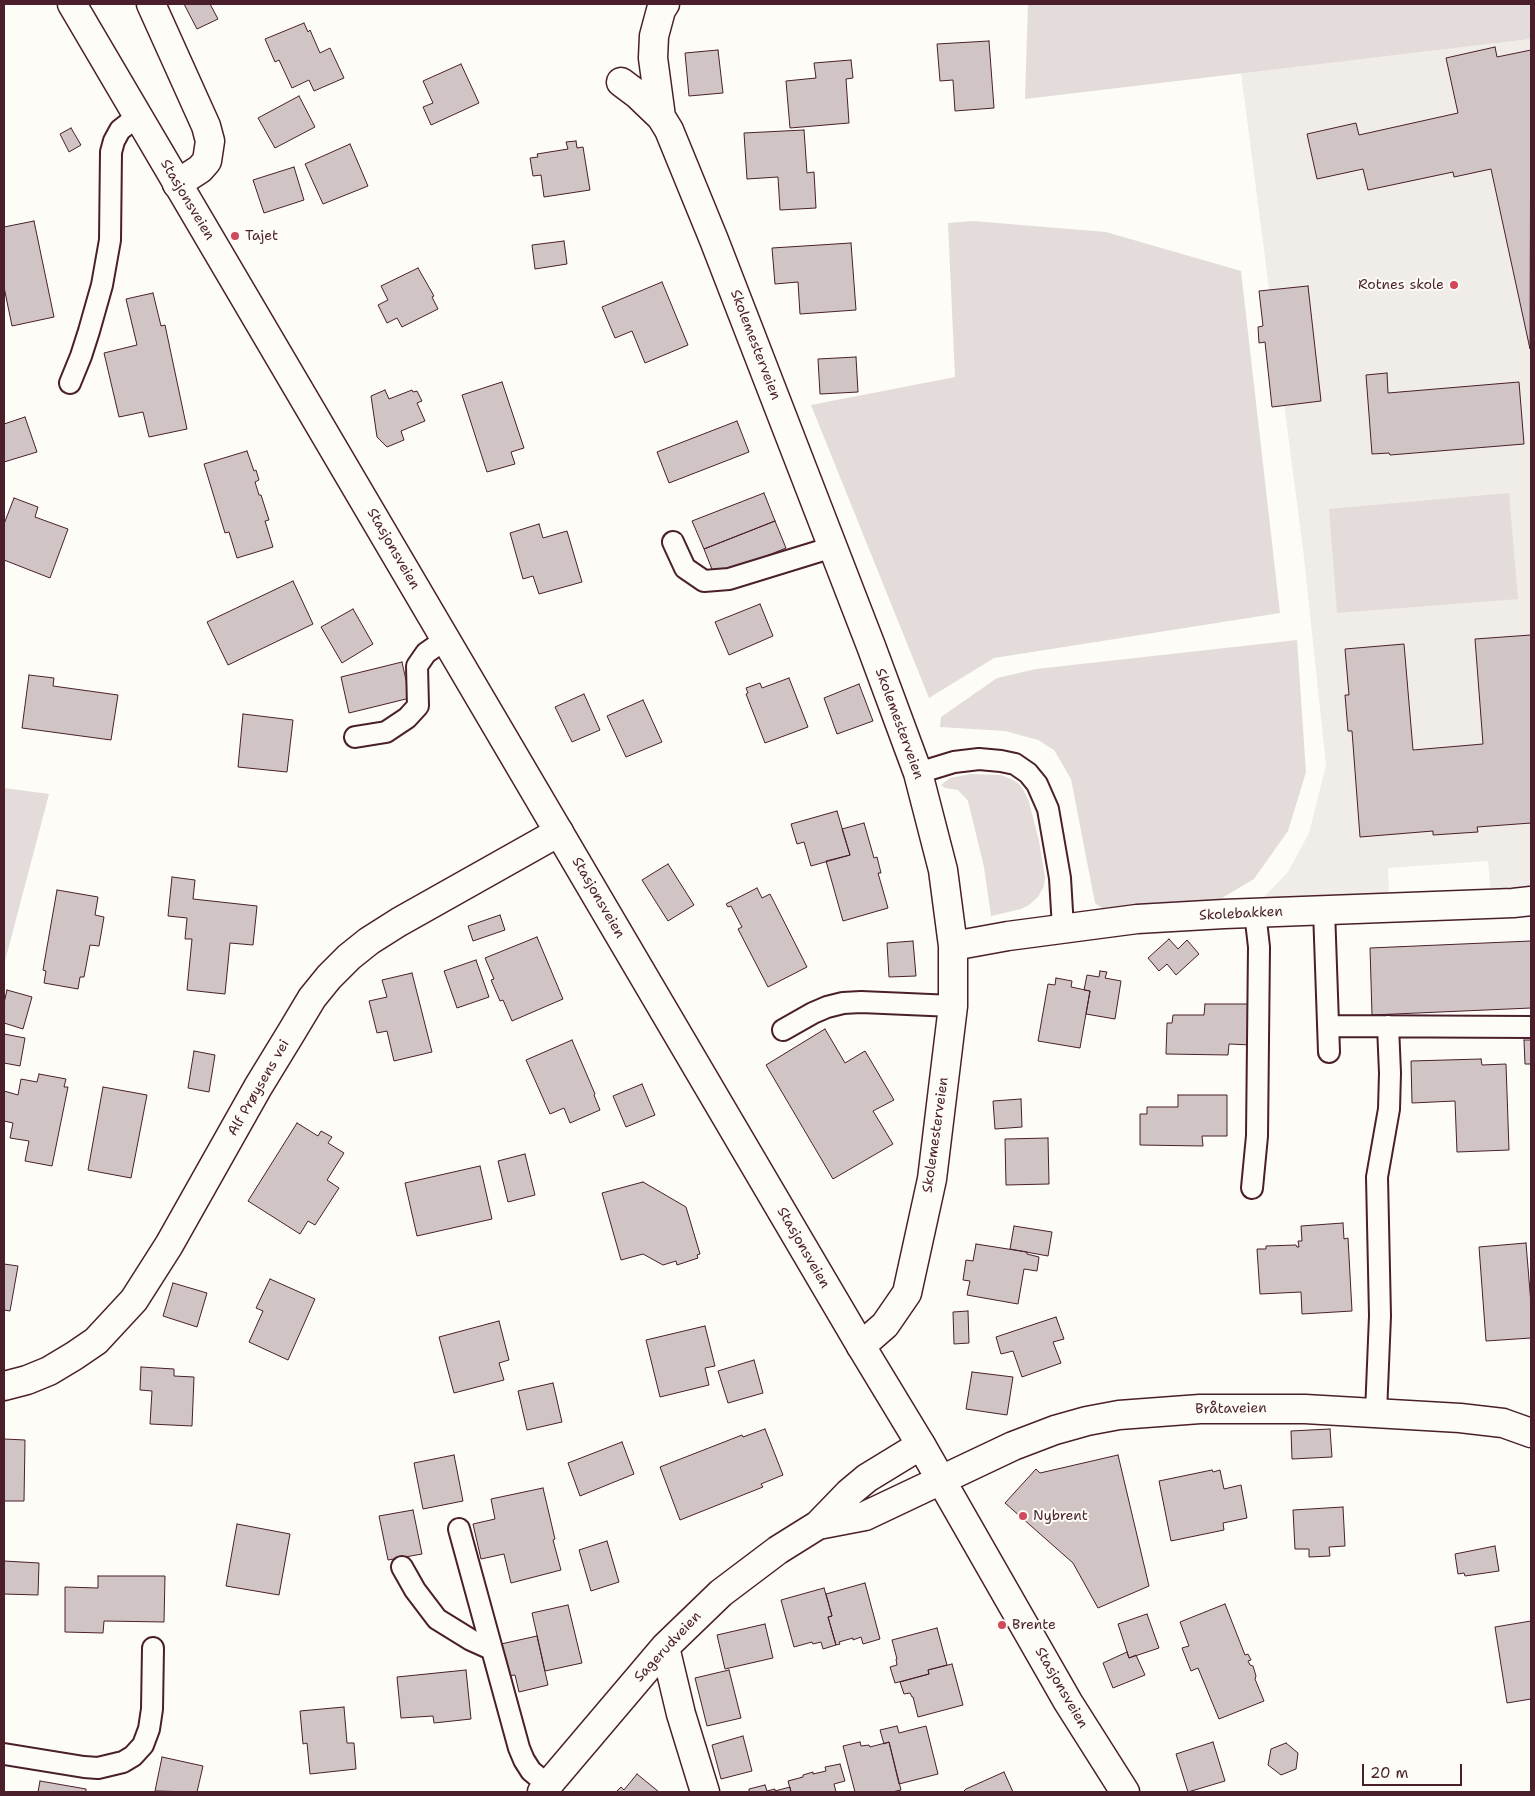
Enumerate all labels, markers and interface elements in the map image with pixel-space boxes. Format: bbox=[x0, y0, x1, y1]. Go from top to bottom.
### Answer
street label: Stasjonsveien bbox=[156, 157, 218, 243]
place label: Tajet bbox=[245, 228, 278, 244]
marker: Tajet bbox=[229, 230, 241, 242]
place label: Rotnes skole bbox=[1358, 277, 1444, 293]
marker: Rotnes skole bbox=[1448, 279, 1460, 291]
street label: Skolemesterveien bbox=[726, 287, 784, 403]
street label: Stasjonsveien bbox=[363, 505, 423, 593]
street label: Skolemesterveien bbox=[871, 666, 927, 782]
street label: Stasjonsveien bbox=[568, 854, 628, 942]
street label: Skolebakken bbox=[1199, 903, 1283, 925]
street label: Alf Prøysens vei bbox=[225, 1037, 293, 1139]
street label: Skolemesterveien bbox=[920, 1076, 952, 1194]
street label: Stasjonsveien bbox=[773, 1204, 833, 1292]
street label: Bråtaveien bbox=[1195, 1400, 1267, 1418]
place label: Nybrent bbox=[1033, 1508, 1088, 1524]
marker: Nybrent bbox=[1017, 1510, 1029, 1522]
street label: Sagerudveien bbox=[631, 1608, 705, 1686]
place label: Brente bbox=[1012, 1617, 1056, 1633]
marker: Brente bbox=[996, 1619, 1008, 1631]
street label: Stasjonsveien bbox=[1031, 1644, 1091, 1732]
scale bar bbox=[1365, 1754, 1465, 1786]
text: 20 m bbox=[1370, 1763, 1409, 1783]

